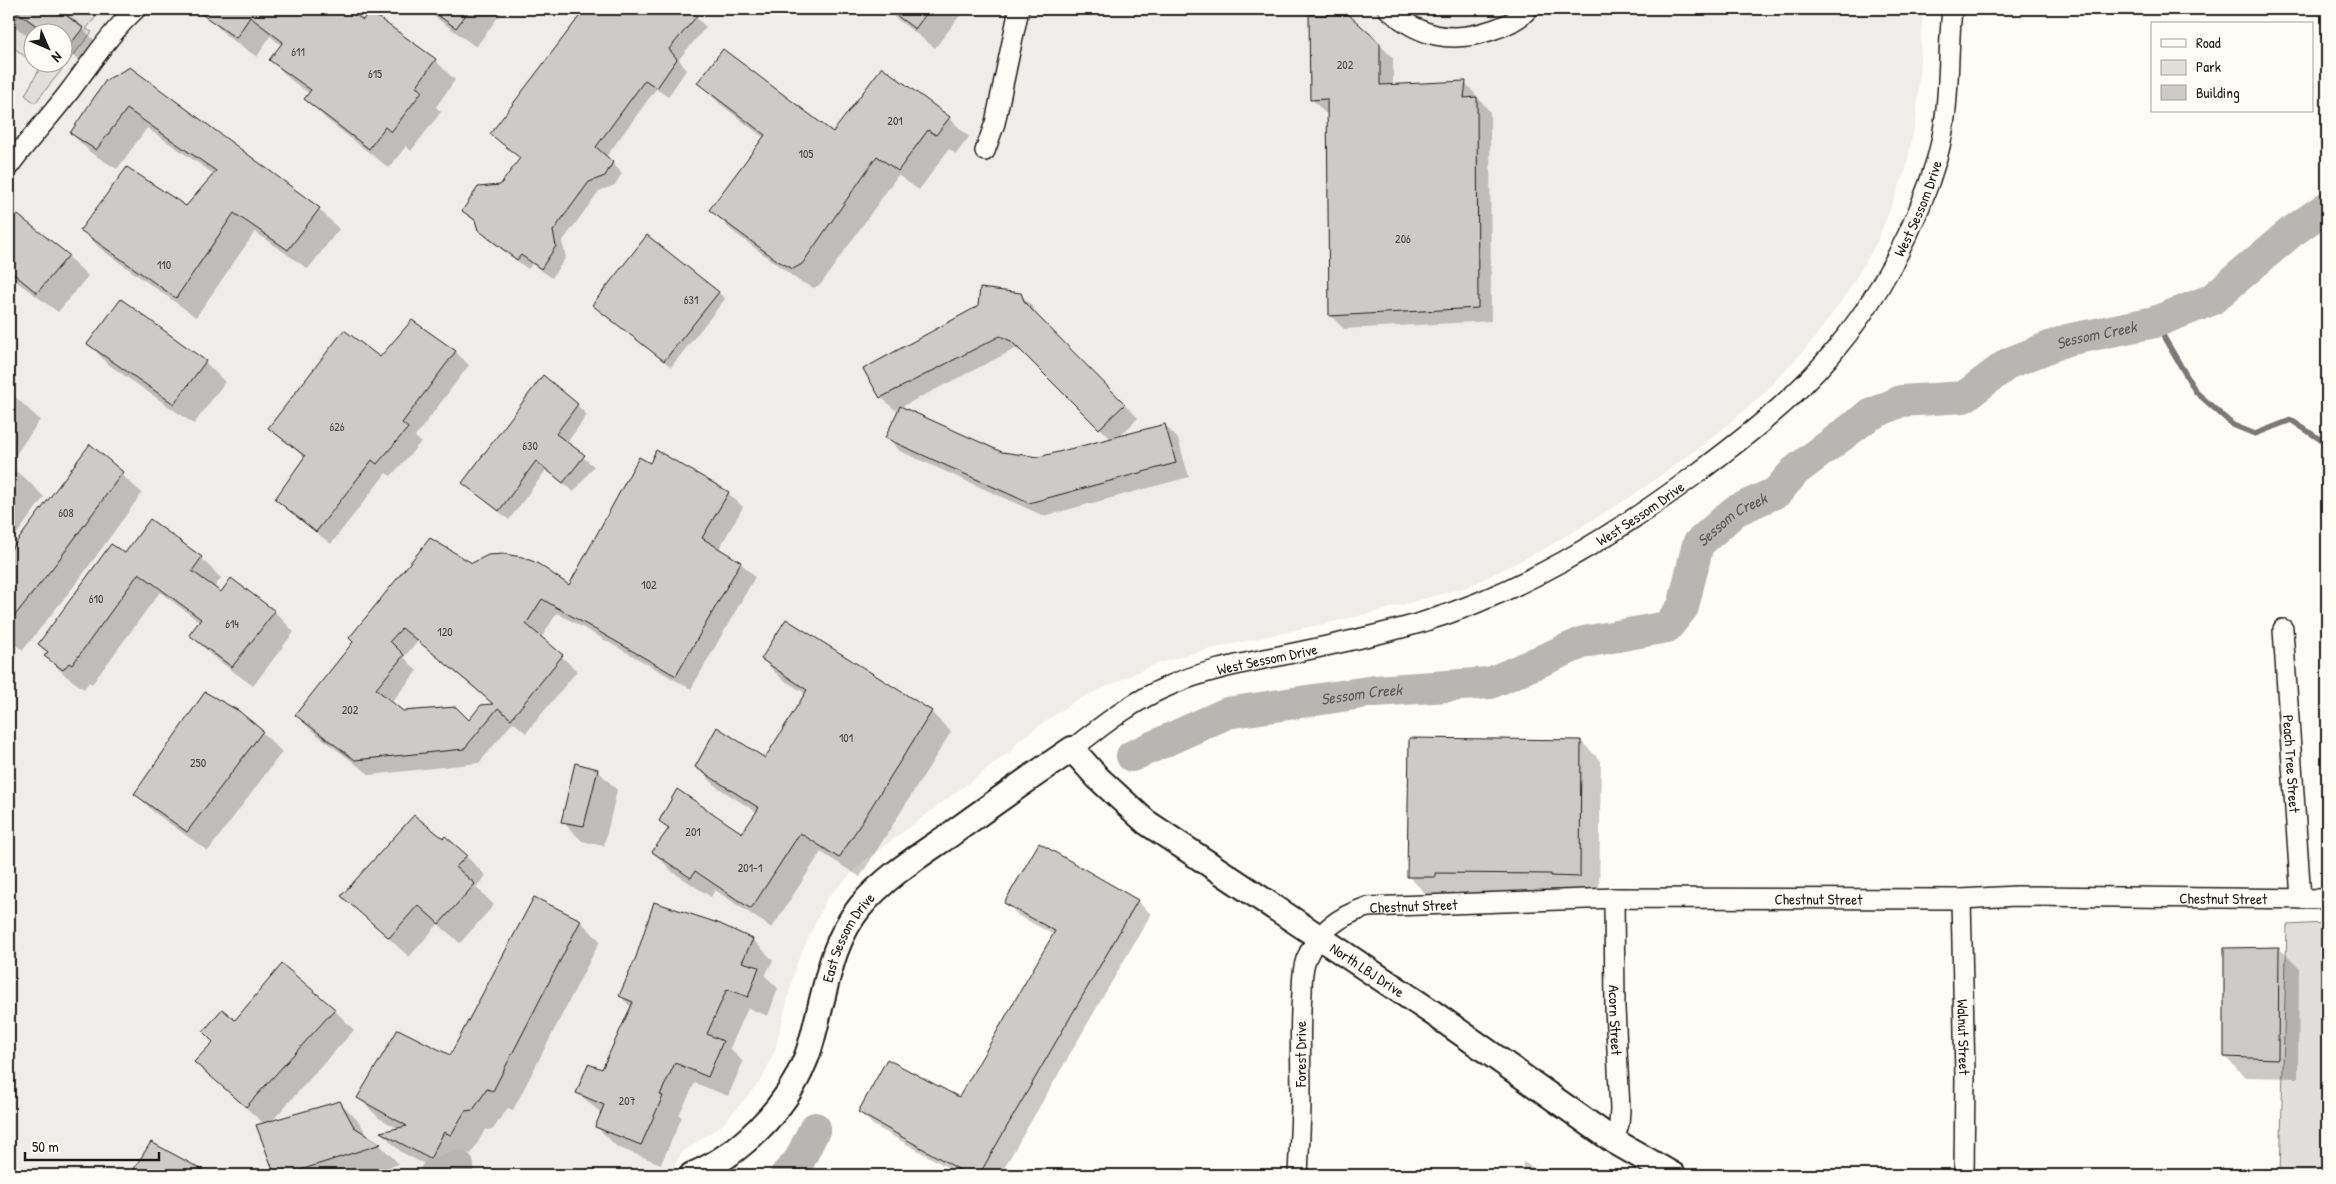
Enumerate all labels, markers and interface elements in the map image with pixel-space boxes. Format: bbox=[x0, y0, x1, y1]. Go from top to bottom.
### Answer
north arrow bbox=[22, 22, 72, 72]
legend bbox=[2151, 22, 2314, 112]
text: Road bbox=[2196, 32, 2221, 53]
house number: 611 bbox=[291, 43, 305, 60]
text: N bbox=[48, 48, 67, 67]
house number: 202 bbox=[1337, 56, 1354, 73]
text: Park bbox=[2196, 56, 2221, 77]
house number: 615 bbox=[368, 65, 382, 82]
text: Building bbox=[2196, 82, 2240, 103]
house number: 201 bbox=[887, 112, 903, 129]
house number: 105 bbox=[799, 145, 813, 162]
street label: West Sessom Drive bbox=[1888, 158, 1946, 260]
house number: 206 bbox=[1395, 230, 1411, 247]
house number: 110 bbox=[157, 256, 171, 273]
house number: 631 bbox=[684, 291, 698, 308]
water label: Sessom Creek bbox=[2053, 315, 2139, 354]
house number: 626 bbox=[329, 418, 345, 435]
house number: 630 bbox=[522, 437, 538, 454]
street label: West Sessom Drive bbox=[1592, 476, 1688, 550]
water label: Sessom Creek bbox=[1692, 487, 1771, 551]
house number: 608 bbox=[58, 504, 74, 521]
house number: 102 bbox=[641, 576, 657, 593]
house number: 610 bbox=[89, 590, 103, 607]
house number: 614 bbox=[225, 615, 239, 632]
house number: 120 bbox=[437, 623, 453, 640]
street label: West Sessom Drive bbox=[1215, 638, 1319, 680]
water label: Sessom Creek bbox=[1319, 678, 1404, 710]
house number: 202 bbox=[342, 701, 359, 718]
street label: Peach Tree Street bbox=[2278, 714, 2306, 814]
house number: 101 bbox=[839, 729, 853, 746]
house number: 250 bbox=[190, 754, 206, 771]
house number: 201 bbox=[685, 823, 701, 840]
house number: 201-1 bbox=[738, 859, 762, 876]
street label: East Sessom Drive bbox=[816, 887, 879, 984]
street label: Chestnut Street bbox=[2179, 887, 2268, 909]
street label: Chestnut Street bbox=[1774, 888, 1863, 909]
street label: Chestnut Street bbox=[1369, 893, 1459, 917]
street label: North LBJ Drive bbox=[1326, 937, 1409, 1002]
street label: Acorn Street bbox=[1604, 985, 1628, 1056]
street label: Walnut Street bbox=[1953, 999, 1976, 1076]
street label: Forest Drive bbox=[1290, 1021, 1311, 1088]
house number: 207 bbox=[619, 1092, 636, 1109]
scale bar bbox=[25, 1129, 159, 1161]
text: 50 m bbox=[32, 1136, 59, 1157]

